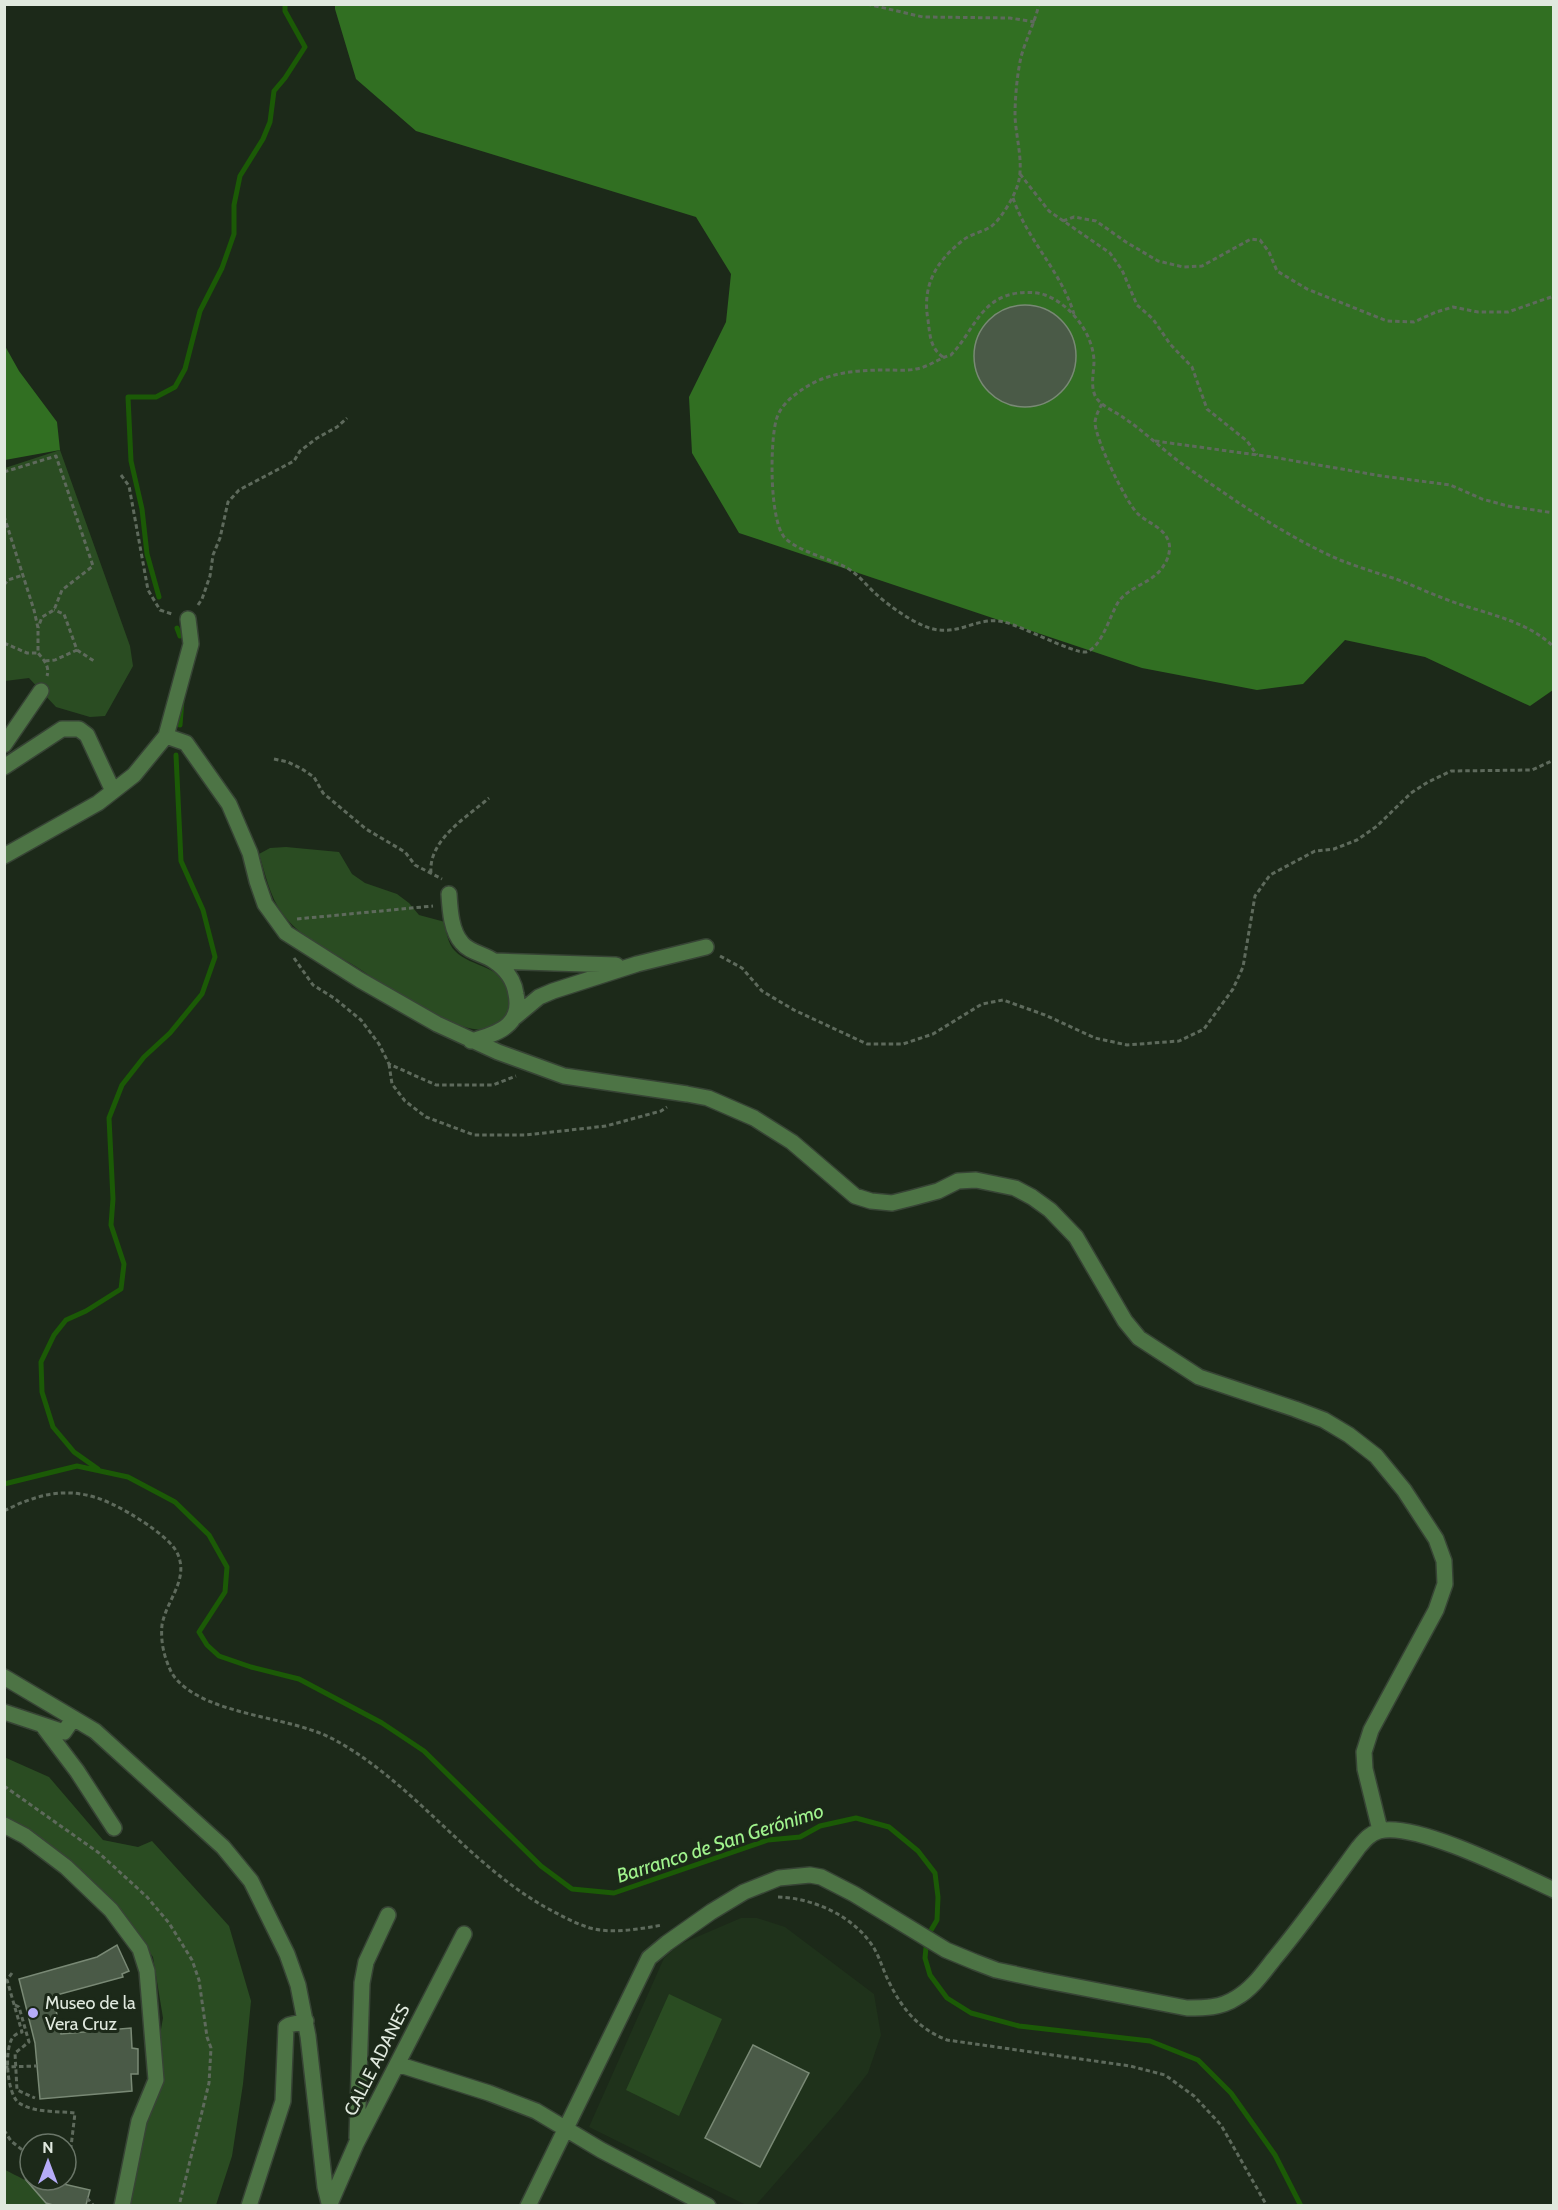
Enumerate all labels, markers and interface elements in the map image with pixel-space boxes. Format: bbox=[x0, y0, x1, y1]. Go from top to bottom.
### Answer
water label: Barranco de San Gerónimo bbox=[613, 1798, 827, 1888]
place label: Museo de la Vera Cruz bbox=[45, 1992, 136, 2035]
street label: CALLE ADANES bbox=[339, 2000, 415, 2120]
marker: Museo de la Vera Cruz bbox=[26, 2006, 40, 2020]
north arrow bbox=[18, 2132, 78, 2192]
text: N bbox=[42, 2138, 54, 2157]

